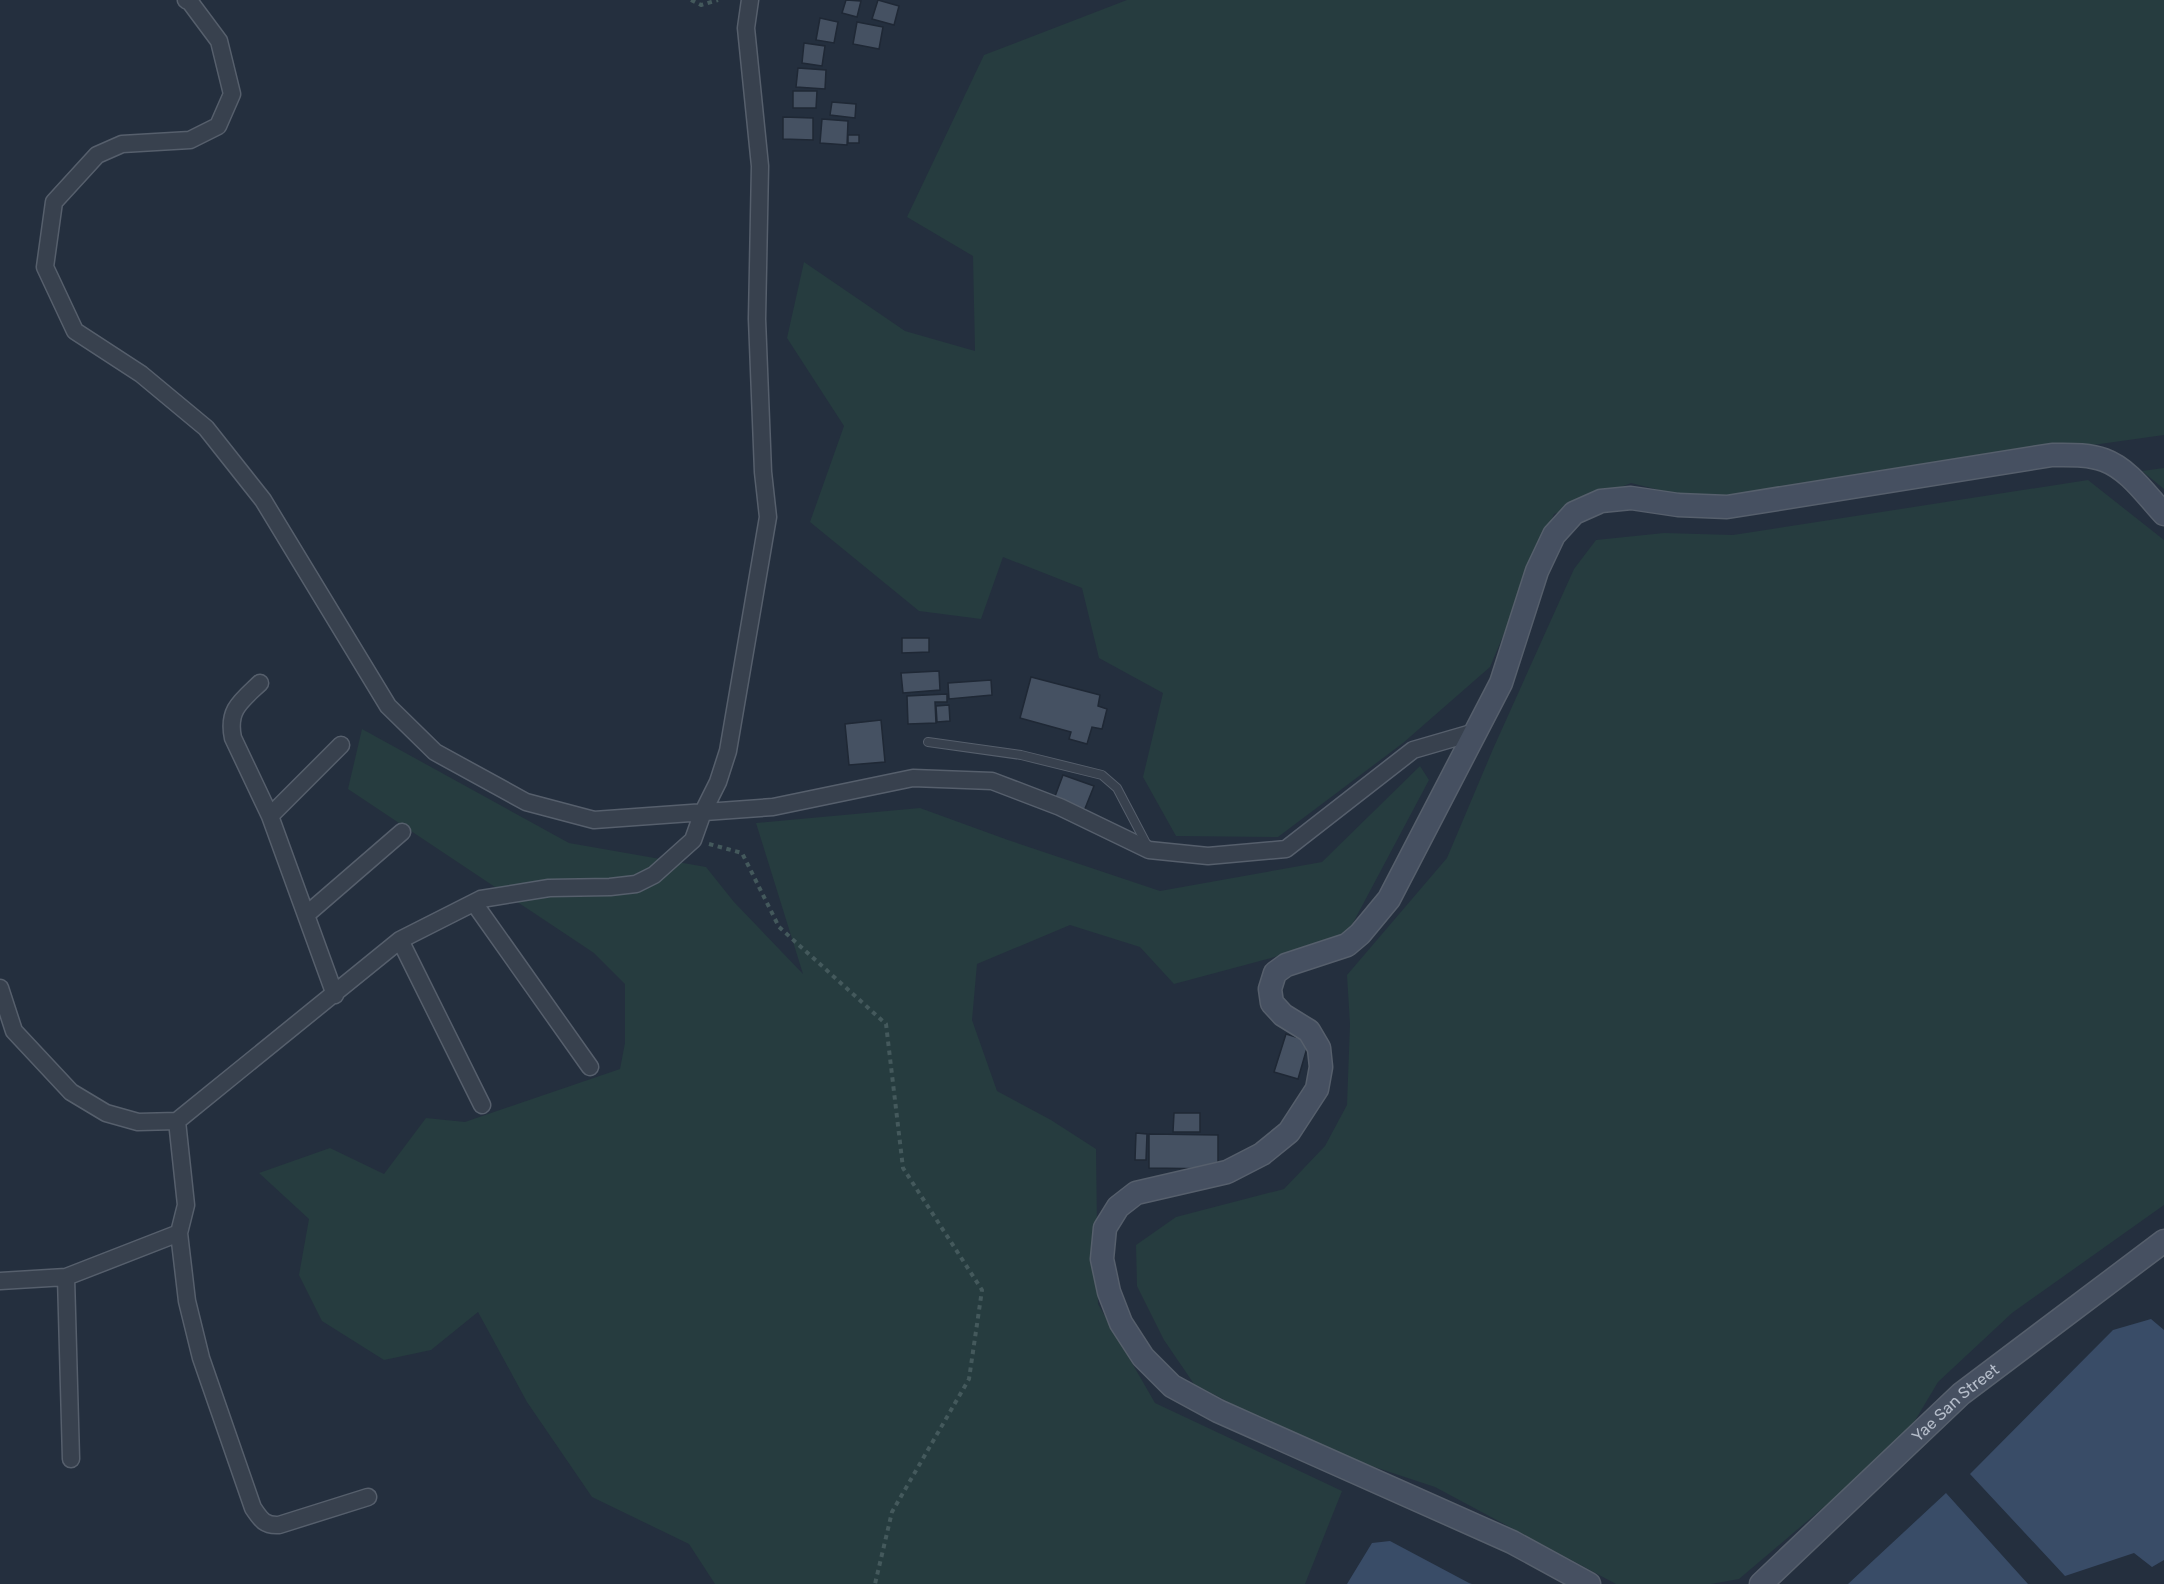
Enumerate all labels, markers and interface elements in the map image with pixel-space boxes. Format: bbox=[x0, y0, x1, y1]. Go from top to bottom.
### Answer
street label: Yae San Street bbox=[1908, 1359, 2002, 1445]

